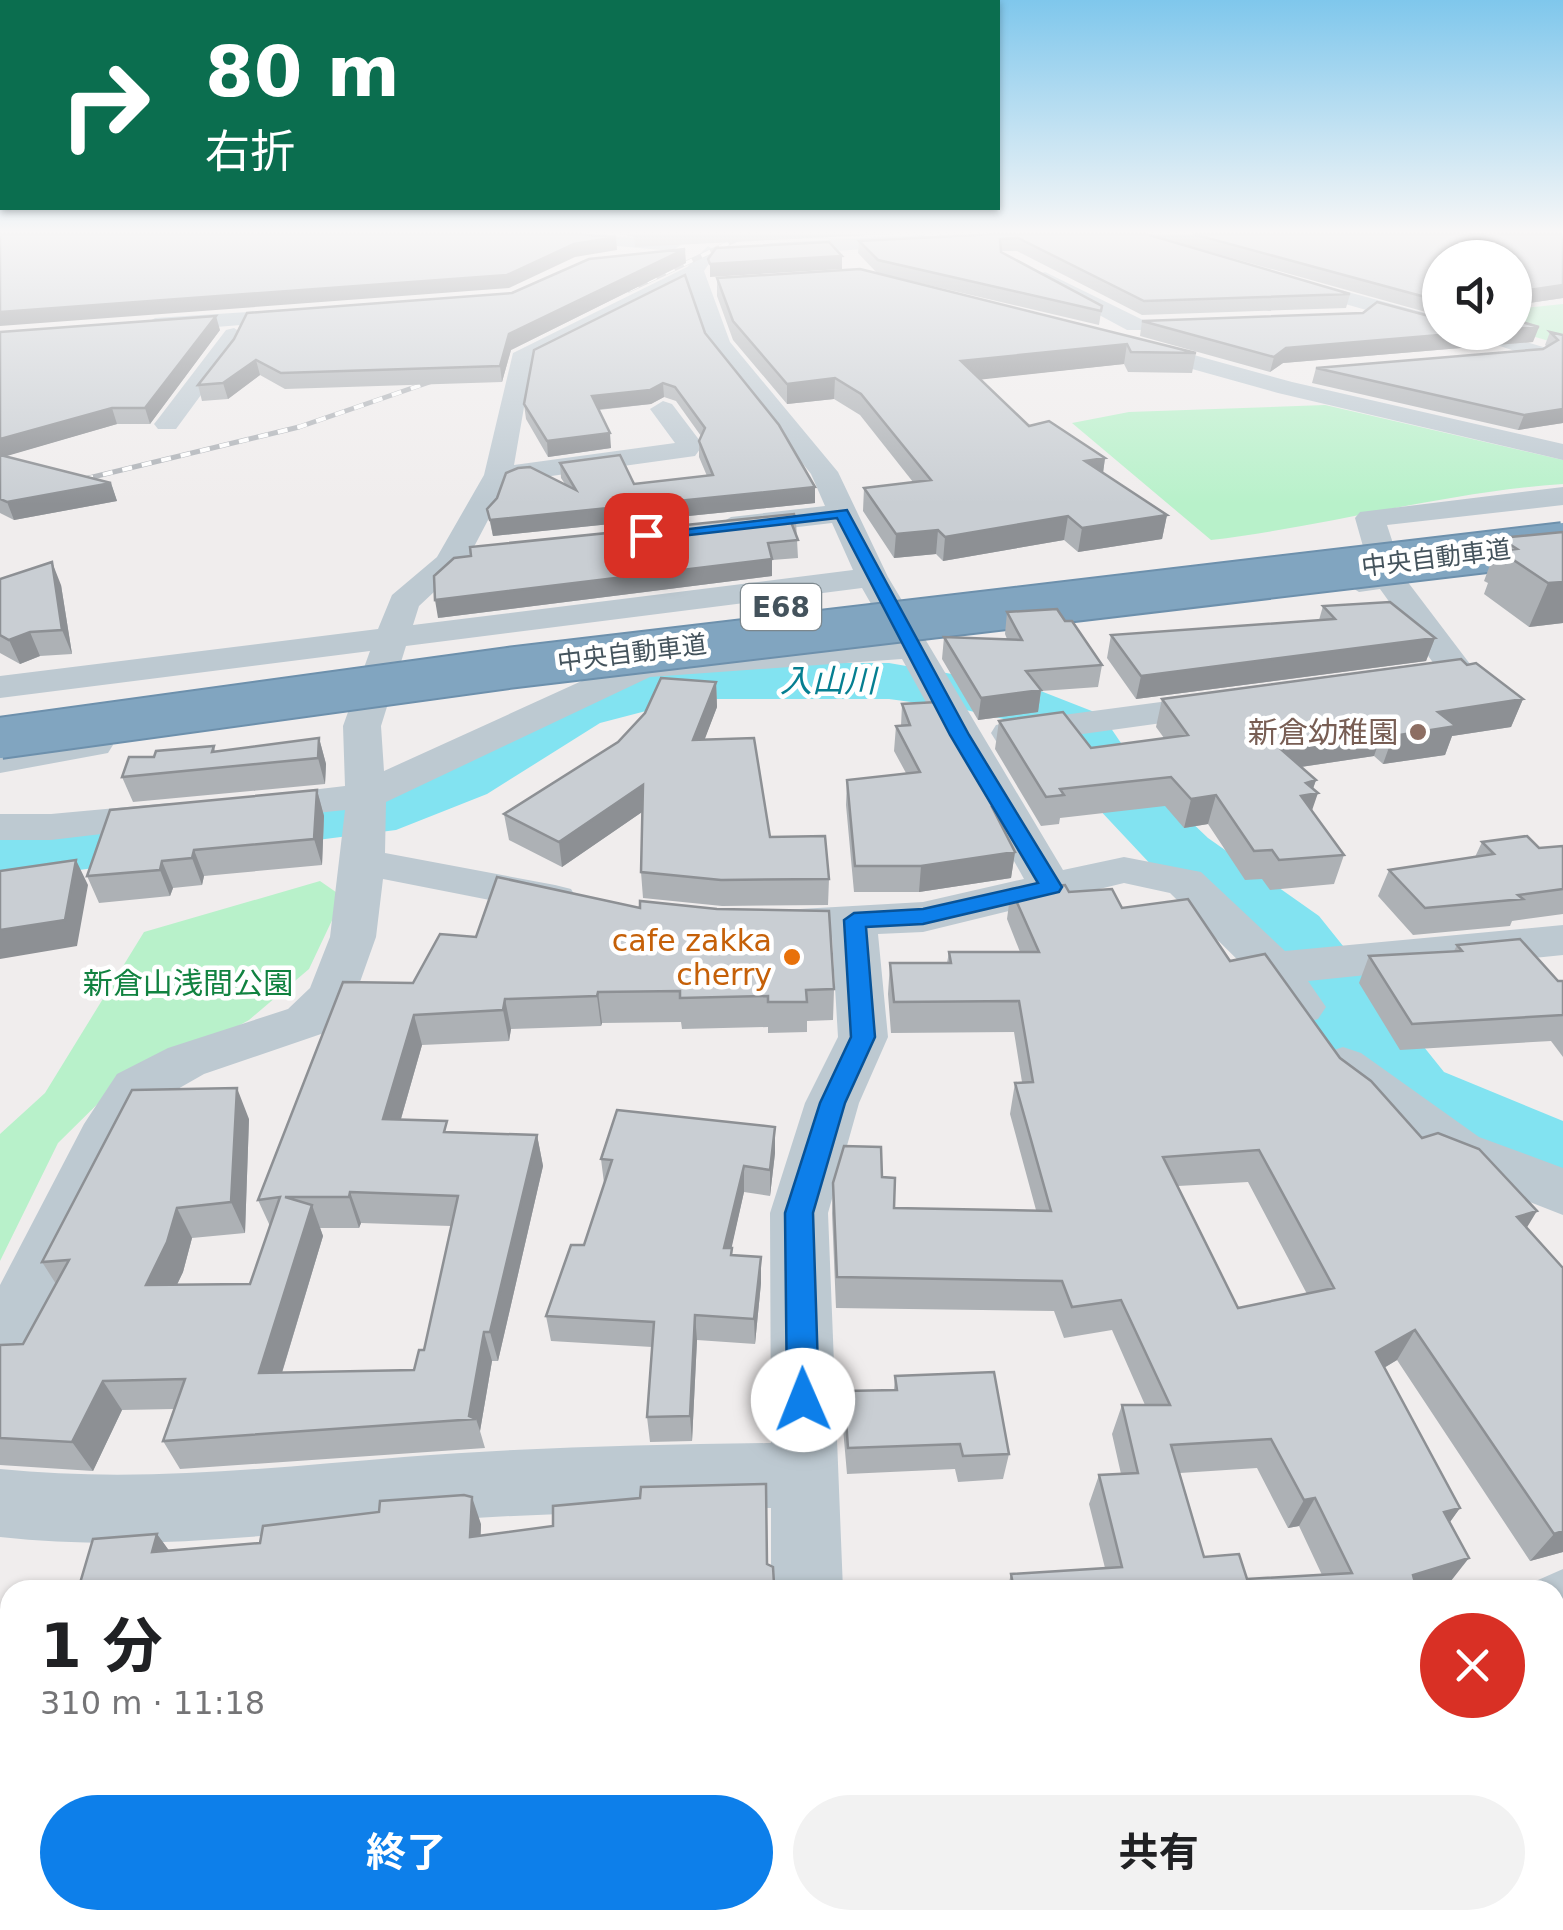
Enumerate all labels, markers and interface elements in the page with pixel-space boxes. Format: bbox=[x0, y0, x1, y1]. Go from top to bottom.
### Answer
text: 80 m bbox=[205, 31, 400, 113]
icon: right bbox=[40, 40, 170, 170]
text: 右折 bbox=[205, 125, 295, 178]
map controls bbox=[1422, 240, 1532, 350]
button: sound bbox=[1422, 240, 1532, 350]
pin bbox=[604, 493, 689, 578]
icon: arrive bbox=[619, 508, 674, 563]
street label: 中央自動車道 bbox=[1360, 534, 1512, 582]
road number: E68 bbox=[741, 584, 821, 630]
street label: 中央自動車道 bbox=[556, 629, 708, 677]
water label: 入山川 bbox=[780, 662, 879, 700]
place label: 新倉幼稚園 bbox=[1248, 715, 1398, 750]
marker: 新倉幼稚園 bbox=[1407, 721, 1429, 743]
place label: cafe zakka cherry bbox=[612, 923, 772, 992]
marker: cafe zakka cherry bbox=[781, 946, 803, 968]
park label: 新倉山浅間公園 bbox=[83, 966, 293, 1001]
position arrow bbox=[751, 1348, 855, 1452]
text: 1 分 bbox=[40, 1611, 163, 1681]
button: close bbox=[1420, 1613, 1525, 1718]
text: 310 m · 11:18 bbox=[40, 1684, 265, 1722]
button: 終了 bbox=[40, 1795, 773, 1910]
button: 共有 bbox=[793, 1795, 1525, 1910]

